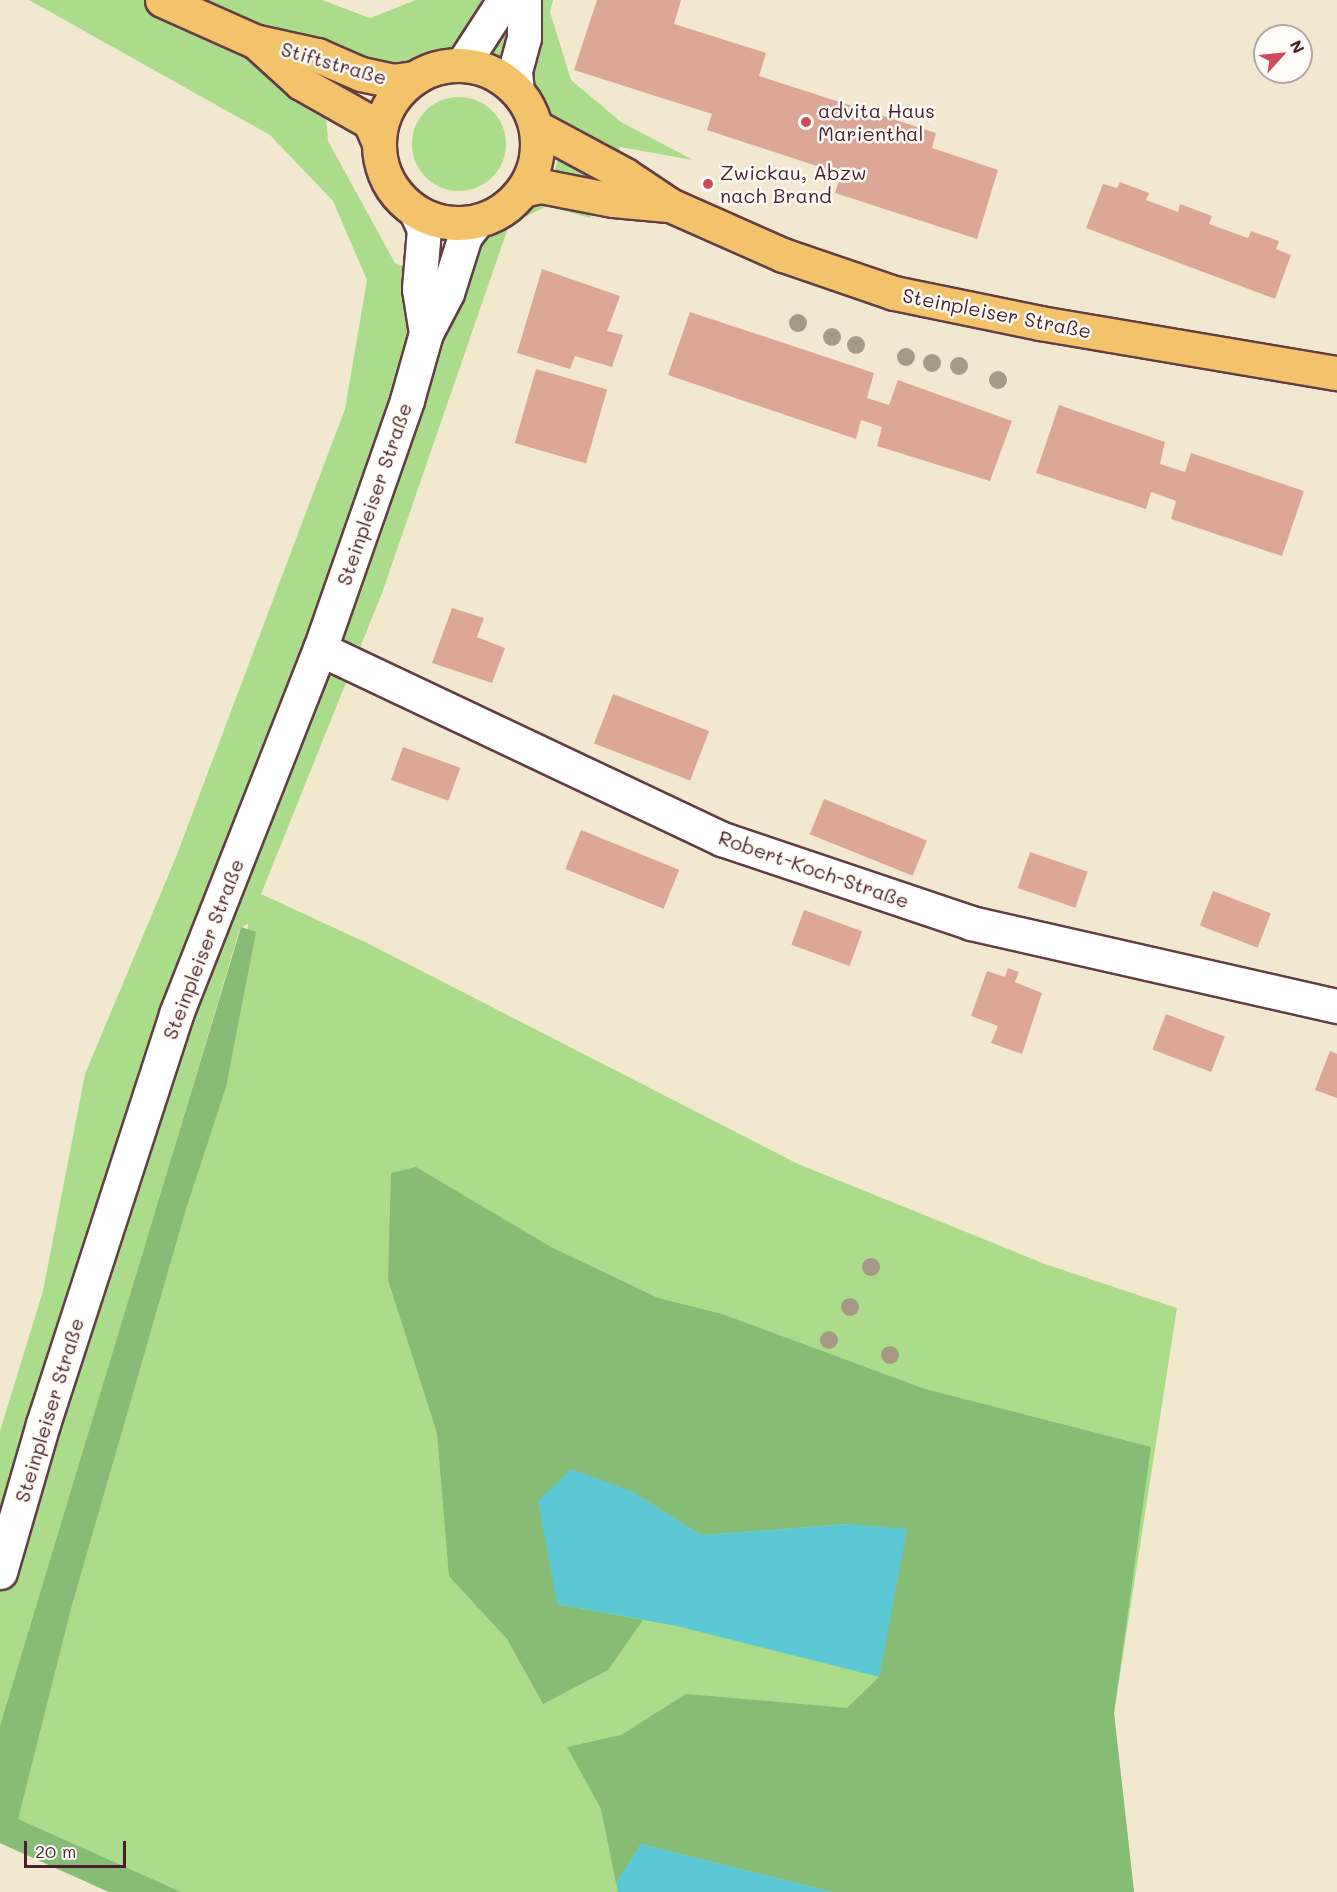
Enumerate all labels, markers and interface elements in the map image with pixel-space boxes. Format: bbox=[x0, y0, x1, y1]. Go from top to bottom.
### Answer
north arrow bbox=[1253, 24, 1313, 84]
street label: Stiftstraße bbox=[278, 36, 390, 90]
text: N bbox=[1286, 36, 1310, 57]
place label: advita Haus Marienthal bbox=[818, 98, 935, 145]
marker: advita Haus Marienthal bbox=[799, 115, 813, 129]
place label: Zwickau, Abzw nach Brand bbox=[720, 160, 866, 207]
marker: Zwickau, Abzw nach Brand bbox=[701, 177, 715, 191]
street label: Steinpleiser Straße bbox=[901, 283, 1093, 343]
street label: Steinpleiser Straße bbox=[331, 399, 417, 589]
street label: Robert-Koch-Straße bbox=[715, 825, 913, 913]
street label: Steinpleiser Straße bbox=[157, 855, 249, 1043]
street label: Steinpleiser Straße bbox=[10, 1315, 88, 1505]
scale bar bbox=[27, 1829, 129, 1867]
text: 20 m bbox=[35, 1839, 76, 1863]

